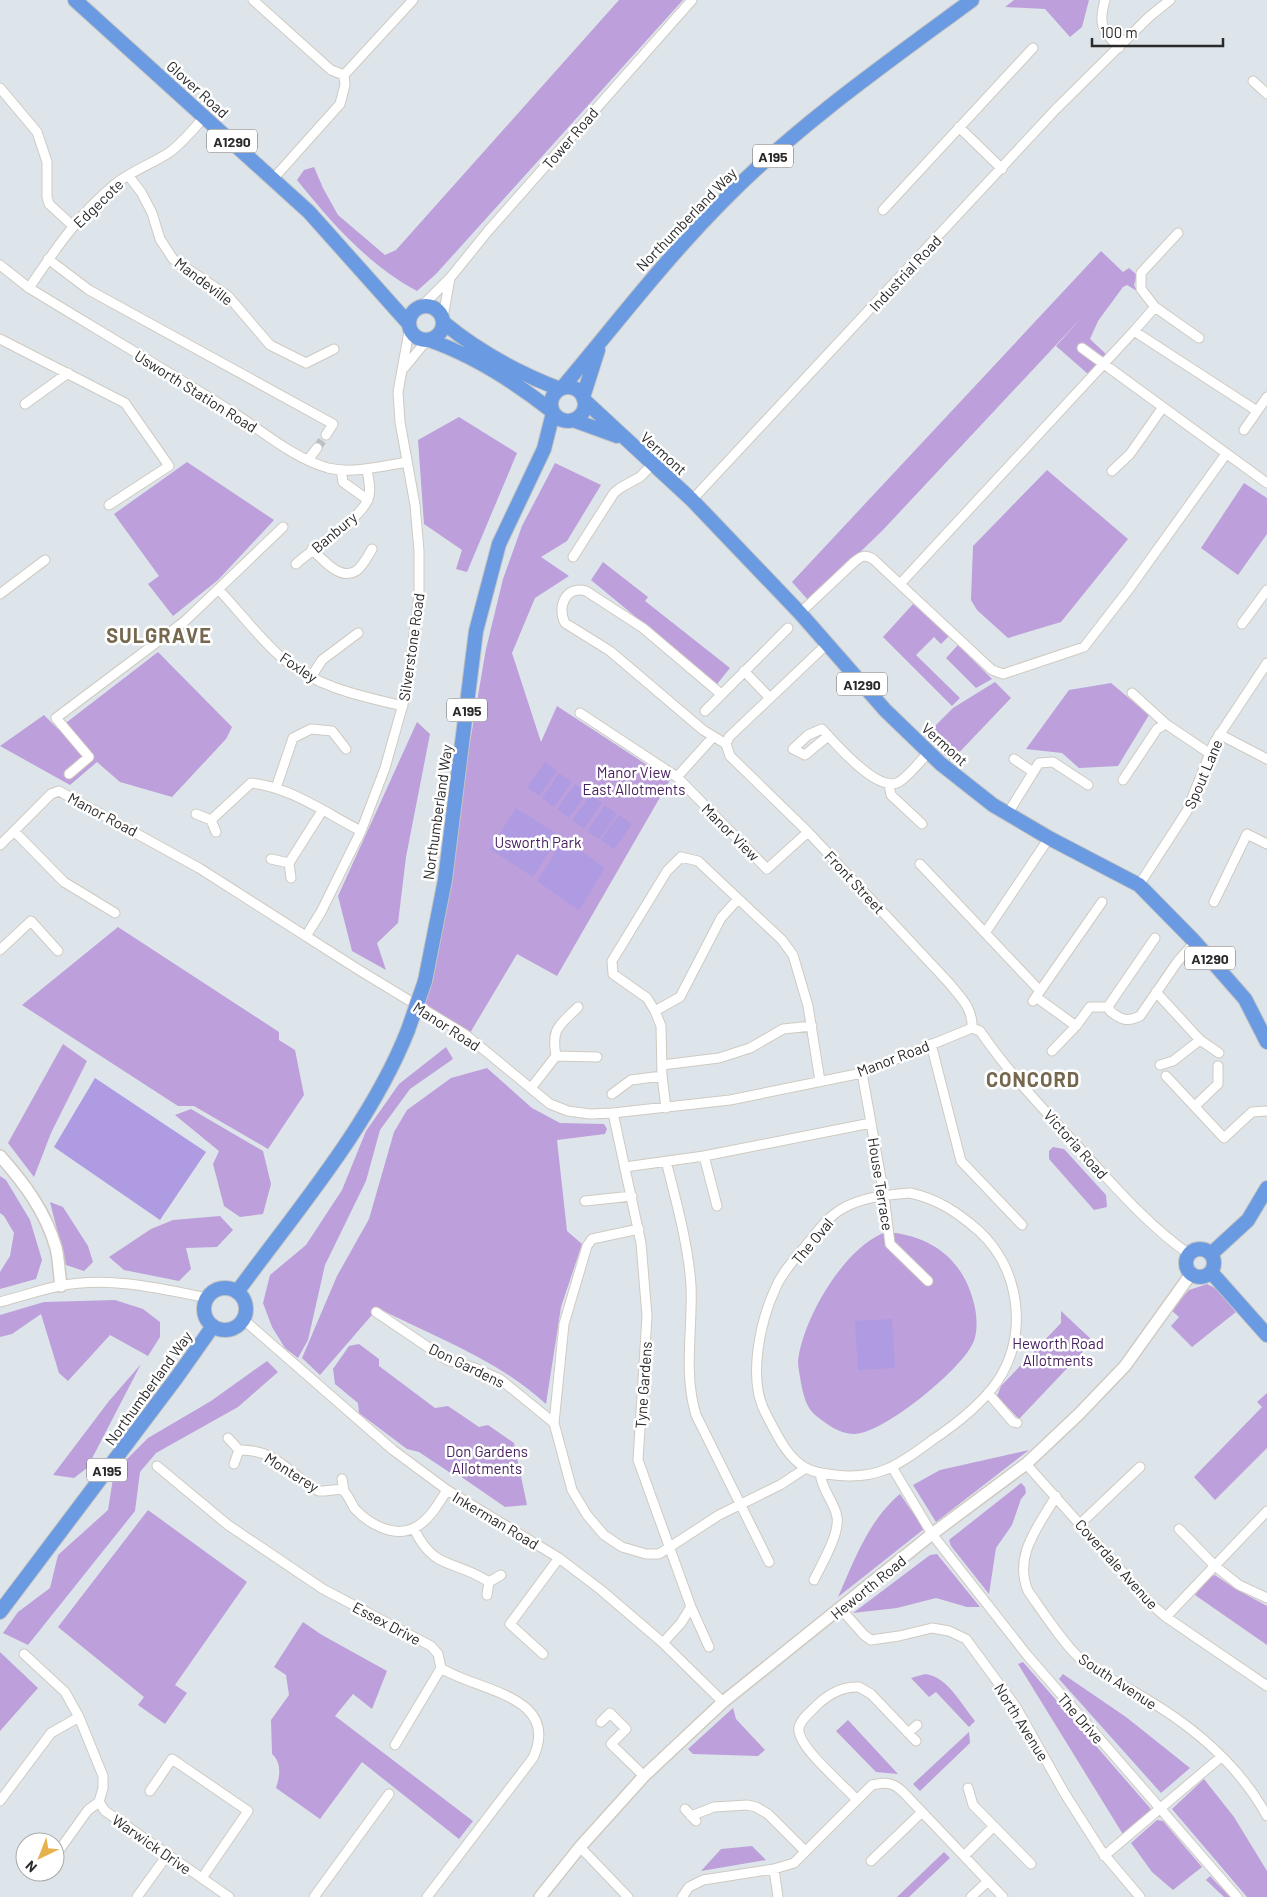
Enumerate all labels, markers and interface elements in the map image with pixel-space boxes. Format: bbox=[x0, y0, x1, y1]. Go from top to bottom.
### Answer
scale bar bbox=[1092, 15, 1223, 47]
text: 100 m bbox=[1100, 23, 1138, 41]
street label: Glover Road bbox=[163, 57, 233, 121]
street label: Tower Road bbox=[538, 104, 602, 172]
road number: A1290 bbox=[207, 130, 257, 152]
road number: A195 bbox=[753, 144, 793, 168]
street label: Northumberland Way bbox=[632, 164, 740, 274]
street label: Edgecote bbox=[69, 175, 127, 231]
street label: Industrial Road bbox=[865, 231, 945, 315]
street label: Mandeville bbox=[171, 253, 237, 309]
street label: Usworth Station Road bbox=[131, 346, 261, 436]
street label: Vermont bbox=[637, 428, 691, 478]
street label: Banbury bbox=[308, 508, 361, 556]
street label: Silverstone Road bbox=[394, 592, 428, 702]
district label: SULGRAVE bbox=[106, 623, 212, 647]
street label: Foxley bbox=[277, 648, 321, 686]
road number: A1290 bbox=[837, 672, 887, 696]
road number: A195 bbox=[447, 698, 487, 722]
street label: Vermont bbox=[918, 719, 972, 769]
street label: Spout Lane bbox=[1180, 737, 1226, 811]
street label: Northumberland Way bbox=[419, 743, 455, 881]
park label: Manor View East Allotments bbox=[582, 763, 686, 798]
street label: Manor Road bbox=[65, 788, 141, 840]
street label: Manor View bbox=[698, 799, 764, 865]
park label: Usworth Park bbox=[495, 833, 582, 851]
street label: Front Street bbox=[821, 847, 889, 917]
road number: A1290 bbox=[1185, 946, 1235, 970]
street label: Manor Road bbox=[410, 998, 484, 1054]
street label: Manor Road bbox=[854, 1036, 932, 1080]
district label: CONCORD bbox=[986, 1067, 1080, 1091]
street label: Victoria Road bbox=[1040, 1106, 1112, 1182]
street label: House Terrace bbox=[865, 1136, 897, 1232]
street label: The Oval bbox=[787, 1214, 837, 1268]
street label: Northumberland Way bbox=[101, 1327, 196, 1449]
park label: Heworth Road Allotments bbox=[1012, 1334, 1104, 1369]
street label: Don Gardens bbox=[426, 1339, 508, 1391]
street label: Tyne Gardens bbox=[631, 1341, 655, 1429]
park label: Don Gardens Allotments bbox=[446, 1442, 528, 1477]
street label: Monterey bbox=[262, 1448, 322, 1496]
road number: A195 bbox=[87, 1458, 127, 1482]
street label: Inkerman Road bbox=[450, 1487, 542, 1553]
street label: Coverdale Avenue bbox=[1072, 1515, 1162, 1613]
street label: Heworth Road bbox=[827, 1551, 909, 1623]
street label: Essex Drive bbox=[350, 1598, 424, 1648]
street label: South Avenue bbox=[1076, 1649, 1160, 1713]
street label: North Avenue bbox=[991, 1680, 1053, 1764]
street label: The Drive bbox=[1054, 1689, 1108, 1747]
street label: Warwick Drive bbox=[109, 1810, 195, 1878]
north arrow bbox=[15, 1832, 65, 1882]
text: N bbox=[22, 1857, 40, 1876]

